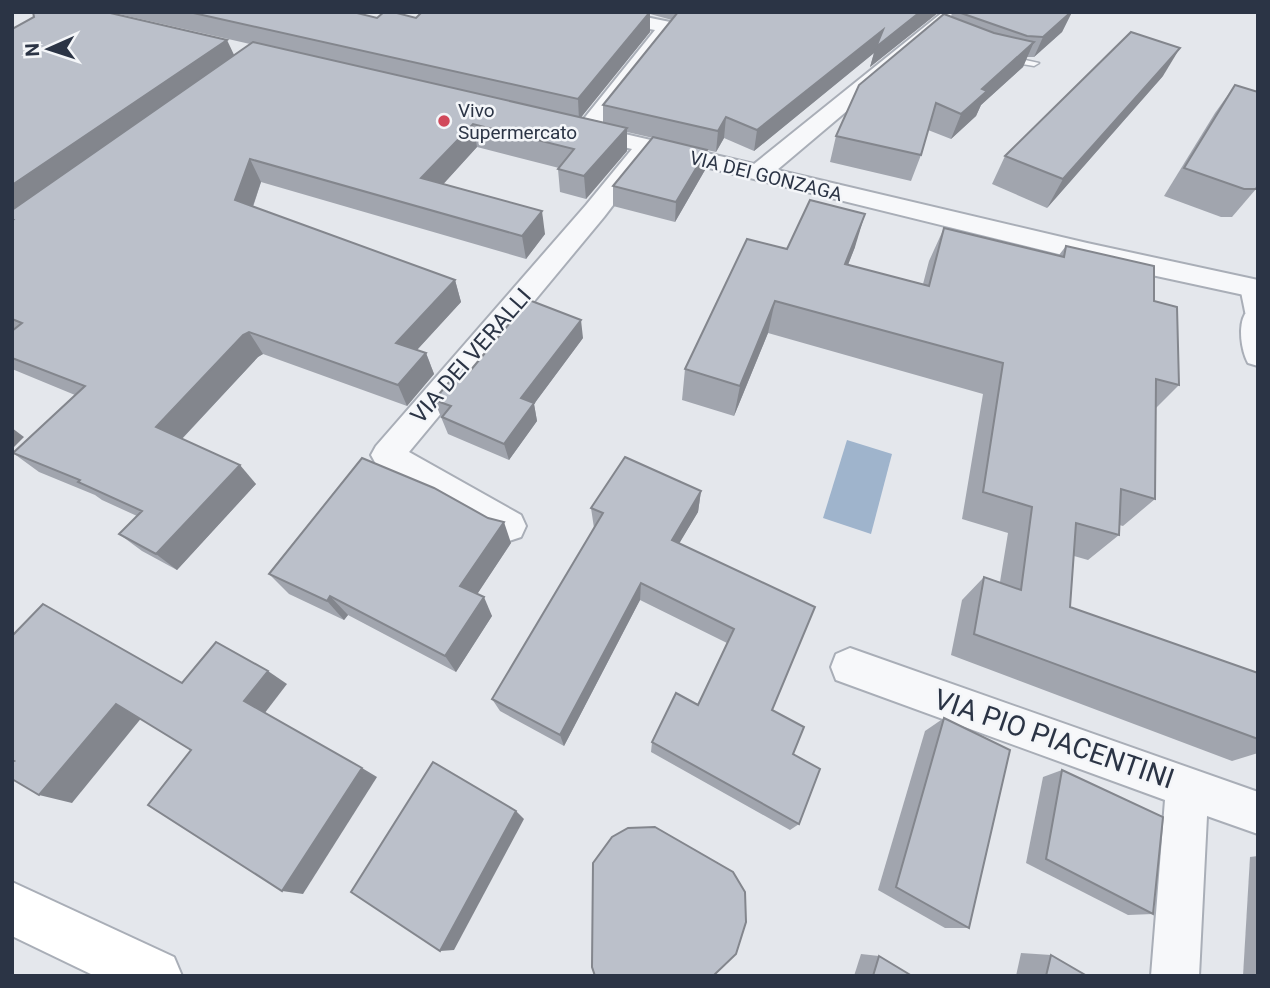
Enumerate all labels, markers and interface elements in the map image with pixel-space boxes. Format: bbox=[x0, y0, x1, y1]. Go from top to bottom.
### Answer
north arrow bbox=[14, 14, 84, 84]
text: N bbox=[21, 43, 44, 57]
place label: Vivo Supermercato bbox=[458, 99, 577, 144]
marker: Vivo Supermercato bbox=[436, 113, 452, 129]
street label: VIA DEI GONZAGA bbox=[687, 146, 845, 206]
street label: VIA DEI VERALLI bbox=[405, 283, 537, 429]
street label: VIA PIO PIACENTINI bbox=[930, 682, 1178, 796]

